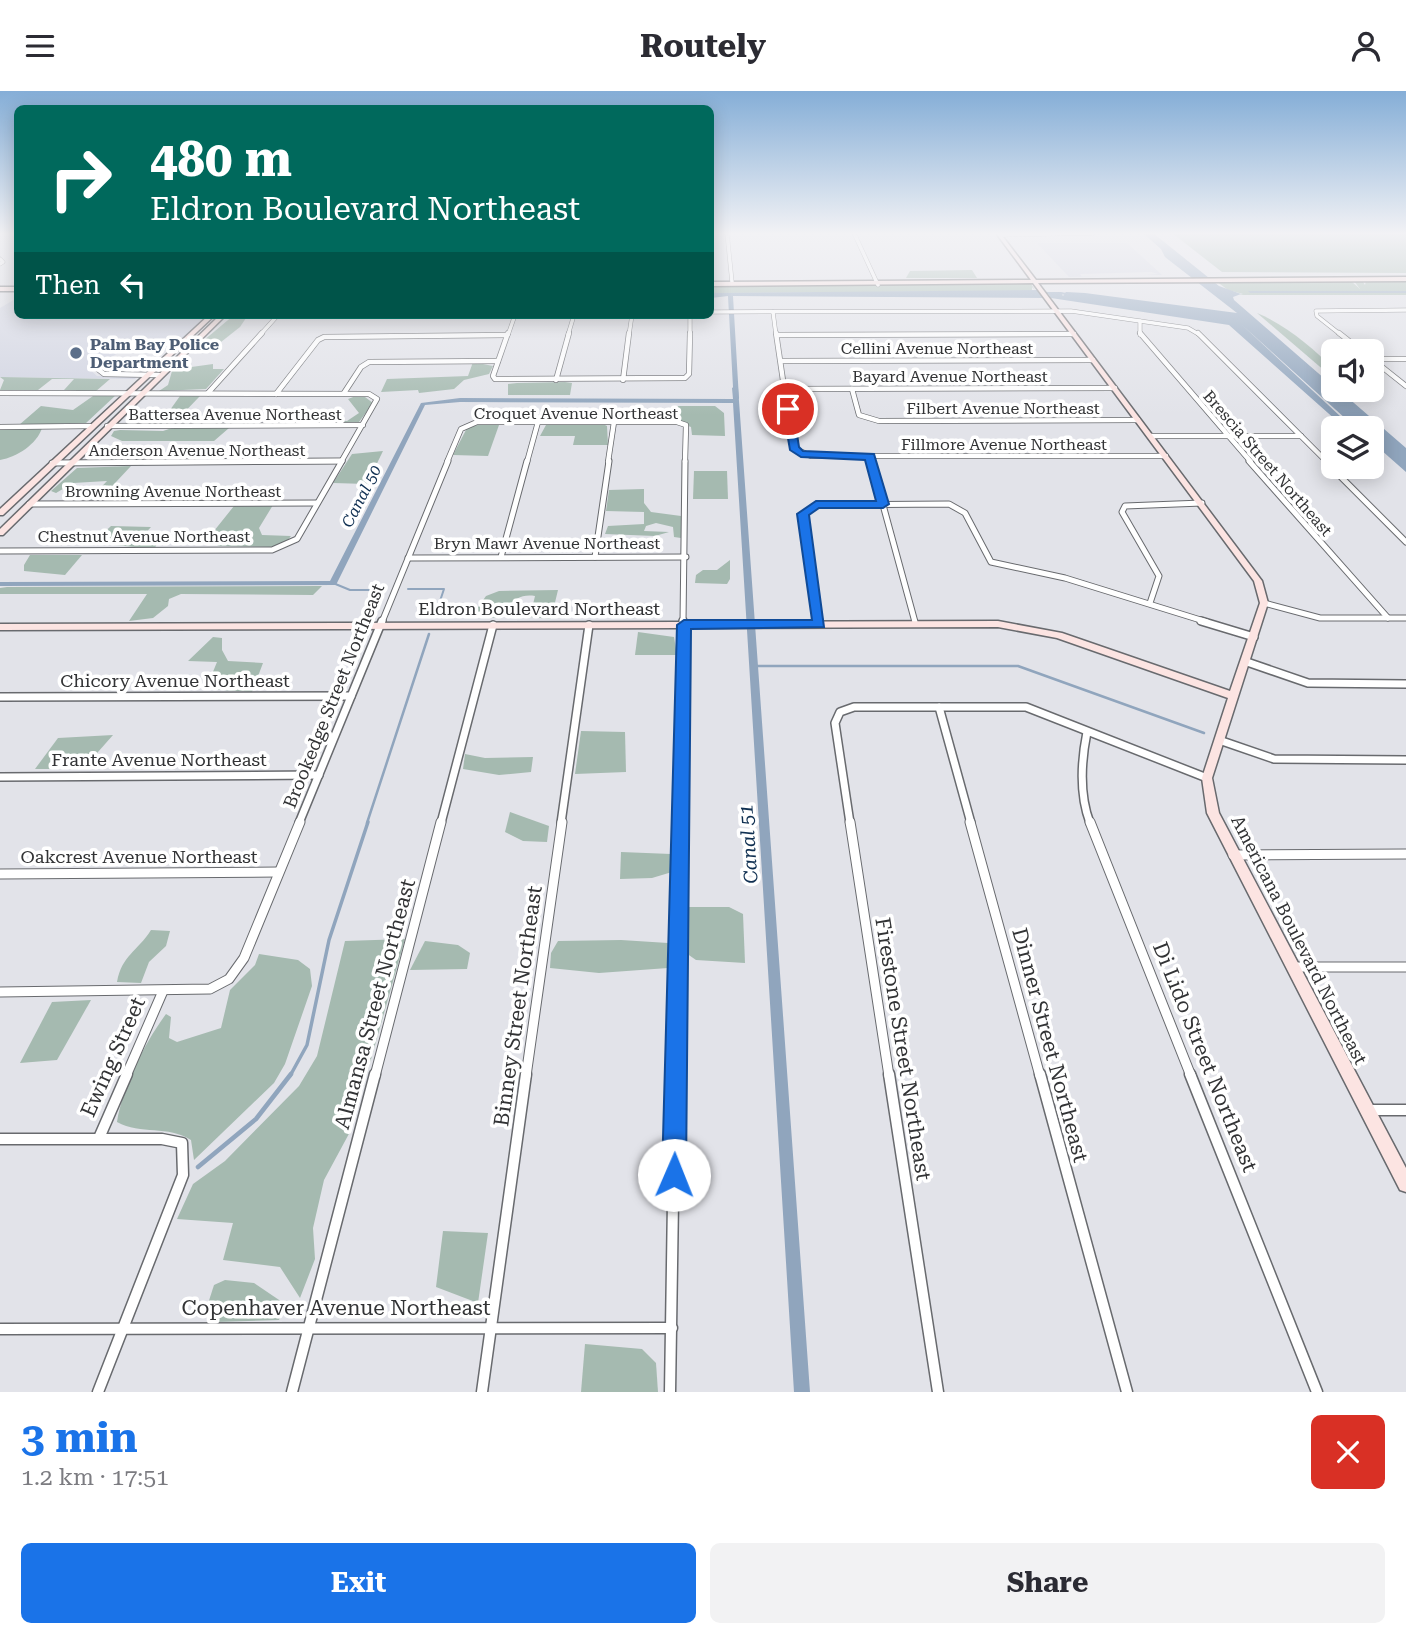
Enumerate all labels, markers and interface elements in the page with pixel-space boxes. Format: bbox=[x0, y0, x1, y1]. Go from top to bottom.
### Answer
icon: menu bbox=[21, 27, 59, 65]
text: Routely bbox=[640, 27, 766, 65]
icon: person bbox=[1347, 27, 1385, 65]
text: 480 m bbox=[150, 131, 292, 188]
icon: right bbox=[35, 133, 126, 224]
text: Eldron Boulevard Northeast bbox=[150, 190, 580, 228]
icon: left bbox=[114, 266, 152, 304]
text: Then bbox=[35, 270, 100, 300]
place label: Palm Bay Police Department bbox=[90, 335, 219, 372]
street label: Cellini Avenue Northeast bbox=[841, 339, 1033, 358]
map controls bbox=[1321, 339, 1384, 479]
button: sound bbox=[1321, 339, 1384, 402]
marker: Palm Bay Police Department bbox=[68, 345, 84, 361]
street label: Bayard Avenue Northeast bbox=[852, 367, 1048, 386]
pin bbox=[758, 379, 818, 439]
street label: Brescia Street Northeast bbox=[1199, 387, 1336, 540]
icon: arrive bbox=[769, 390, 807, 428]
street label: Filbert Avenue Northeast bbox=[906, 399, 1100, 418]
street label: Croquet Avenue Northeast bbox=[474, 404, 678, 423]
street label: Battersea Avenue Northeast bbox=[128, 405, 342, 424]
button: layers bbox=[1321, 416, 1384, 479]
street label: Fillmore Avenue Northeast bbox=[901, 435, 1107, 454]
street label: Anderson Avenue Northeast bbox=[89, 441, 305, 460]
water label: Canal 50 bbox=[338, 462, 385, 530]
street label: Browning Avenue Northeast bbox=[65, 482, 281, 501]
street label: Chestnut Avenue Northeast bbox=[38, 527, 250, 546]
street label: Bryn Mawr Avenue Northeast bbox=[434, 534, 660, 553]
street label: Brookedge Street Northeast bbox=[279, 580, 388, 811]
street label: Eldron Boulevard Northeast bbox=[418, 598, 660, 619]
street label: Chicory Avenue Northeast bbox=[60, 670, 290, 691]
street label: Frante Avenue Northeast bbox=[51, 749, 267, 770]
water label: Canal 51 bbox=[734, 803, 763, 885]
street label: Americana Boulevard Northeast bbox=[1227, 812, 1372, 1068]
street label: Oakcrest Avenue Northeast bbox=[20, 846, 258, 867]
street label: Almansa Street Northeast bbox=[330, 876, 420, 1132]
street label: Binney Street Northeast bbox=[489, 884, 547, 1128]
street label: Firestone Street Northeast bbox=[870, 916, 936, 1182]
street label: Dinner Street Northeast bbox=[1007, 925, 1093, 1165]
street label: Di Lido Street Northeast bbox=[1148, 939, 1262, 1175]
street label: Ewing Street bbox=[76, 993, 150, 1121]
position arrow bbox=[637, 1138, 711, 1212]
street label: Copenhaver Avenue Northeast bbox=[181, 1296, 491, 1320]
text: 3 min bbox=[21, 1413, 138, 1462]
button: close bbox=[1311, 1415, 1385, 1489]
text: 1.2 km · 17:51 bbox=[21, 1464, 169, 1491]
button: Exit bbox=[21, 1543, 696, 1623]
button: Share bbox=[710, 1543, 1385, 1623]

